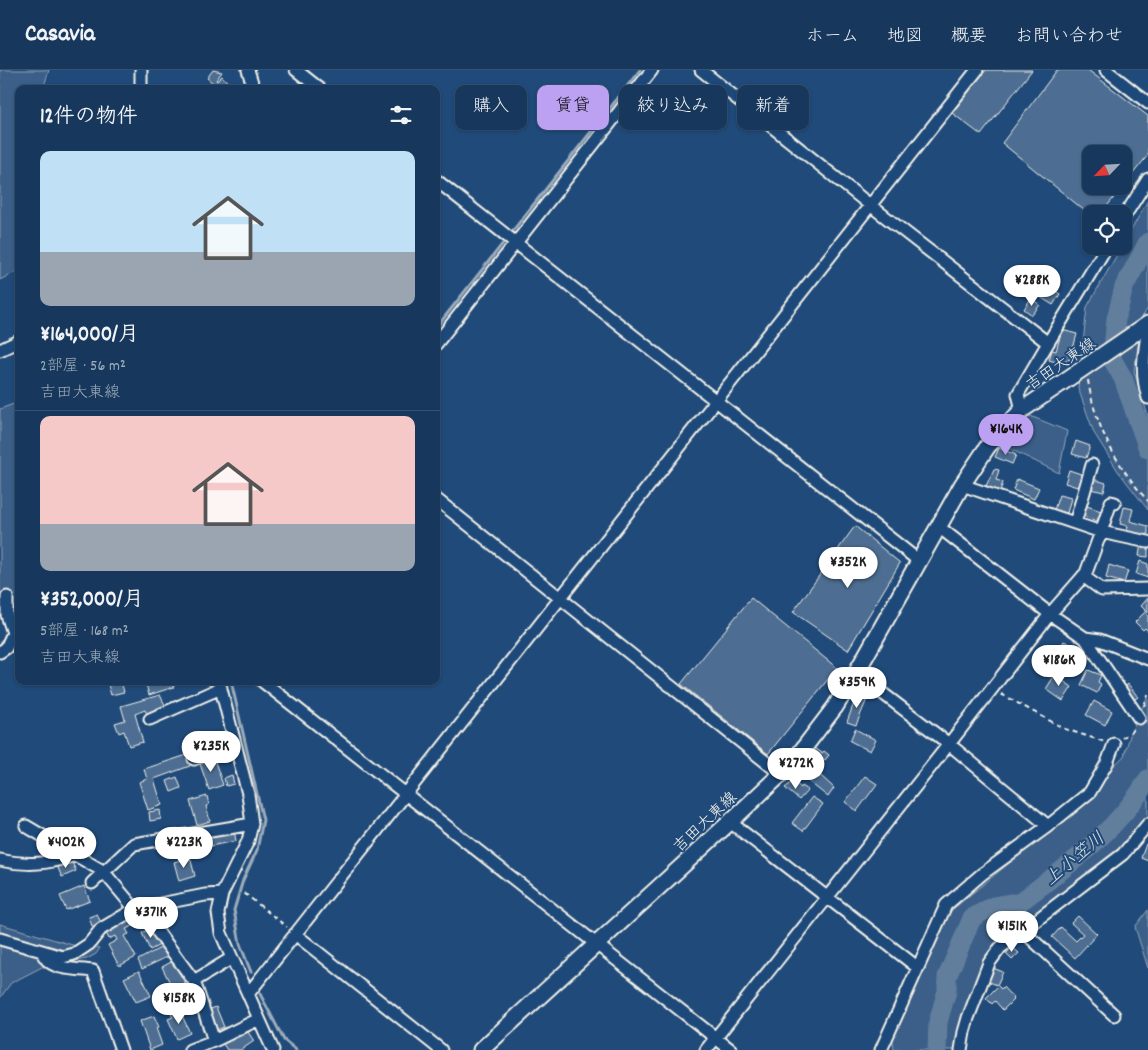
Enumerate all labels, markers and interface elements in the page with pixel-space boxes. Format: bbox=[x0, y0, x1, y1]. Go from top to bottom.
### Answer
text: Casavia bbox=[25, 18, 95, 52]
text: ホーム bbox=[806, 25, 859, 50]
text: 地図 bbox=[887, 25, 923, 50]
text: 概要 bbox=[951, 25, 987, 50]
text: お問い合わせ bbox=[1015, 25, 1123, 50]
chip: 購入 bbox=[455, 85, 527, 130]
chip: 賃貸 bbox=[537, 85, 609, 130]
chip: 絞り込み bbox=[619, 85, 727, 130]
chip: 新着 bbox=[737, 85, 809, 130]
icon: filters bbox=[387, 101, 415, 129]
text: 12件の物件 bbox=[40, 103, 138, 133]
north arrow bbox=[1082, 145, 1132, 195]
map controls bbox=[1082, 145, 1132, 255]
icon: home bbox=[183, 183, 273, 273]
button: locate bbox=[1082, 205, 1132, 255]
pin: ¥288K bbox=[997, 264, 1067, 307]
text: ¥288K bbox=[1015, 269, 1049, 292]
text: ¥164,000/月 bbox=[40, 321, 139, 351]
street label: 吉田大東線 bbox=[1022, 333, 1101, 397]
text: 2部屋 · 56 m² bbox=[40, 355, 126, 378]
text: 吉田大東線 bbox=[40, 382, 120, 405]
pin: ¥164K bbox=[971, 414, 1041, 456]
text: ¥164K bbox=[989, 418, 1023, 441]
icon: home bbox=[183, 449, 273, 539]
pin: ¥352K bbox=[813, 546, 883, 589]
text: ¥352K bbox=[830, 551, 866, 574]
text: ¥352,000/月 bbox=[40, 586, 144, 616]
text: 5部屋 · 168 m² bbox=[40, 620, 129, 643]
pin: ¥186K bbox=[1024, 644, 1094, 687]
text: 吉田大東線 bbox=[40, 647, 120, 670]
text: ¥186K bbox=[1043, 649, 1075, 672]
pin: ¥359K bbox=[822, 666, 892, 709]
text: ¥359K bbox=[839, 671, 875, 694]
pin: ¥235K bbox=[176, 730, 246, 773]
text: ¥235K bbox=[193, 735, 229, 758]
pin: ¥272K bbox=[761, 748, 831, 790]
text: ¥272K bbox=[778, 752, 814, 775]
street label: 吉田大東線 bbox=[669, 787, 743, 859]
pin: ¥402K bbox=[31, 826, 101, 869]
pin: ¥223K bbox=[149, 826, 219, 869]
water label: 上小笠川 bbox=[1040, 827, 1111, 893]
text: ¥402K bbox=[47, 831, 85, 854]
text: ¥223K bbox=[166, 831, 202, 854]
pin: ¥371K bbox=[116, 896, 186, 939]
text: ¥371K bbox=[135, 901, 167, 924]
pin: ¥151K bbox=[977, 910, 1047, 953]
text: ¥151K bbox=[997, 915, 1027, 938]
pin: ¥158K bbox=[144, 982, 214, 1025]
text: ¥158K bbox=[163, 987, 195, 1010]

